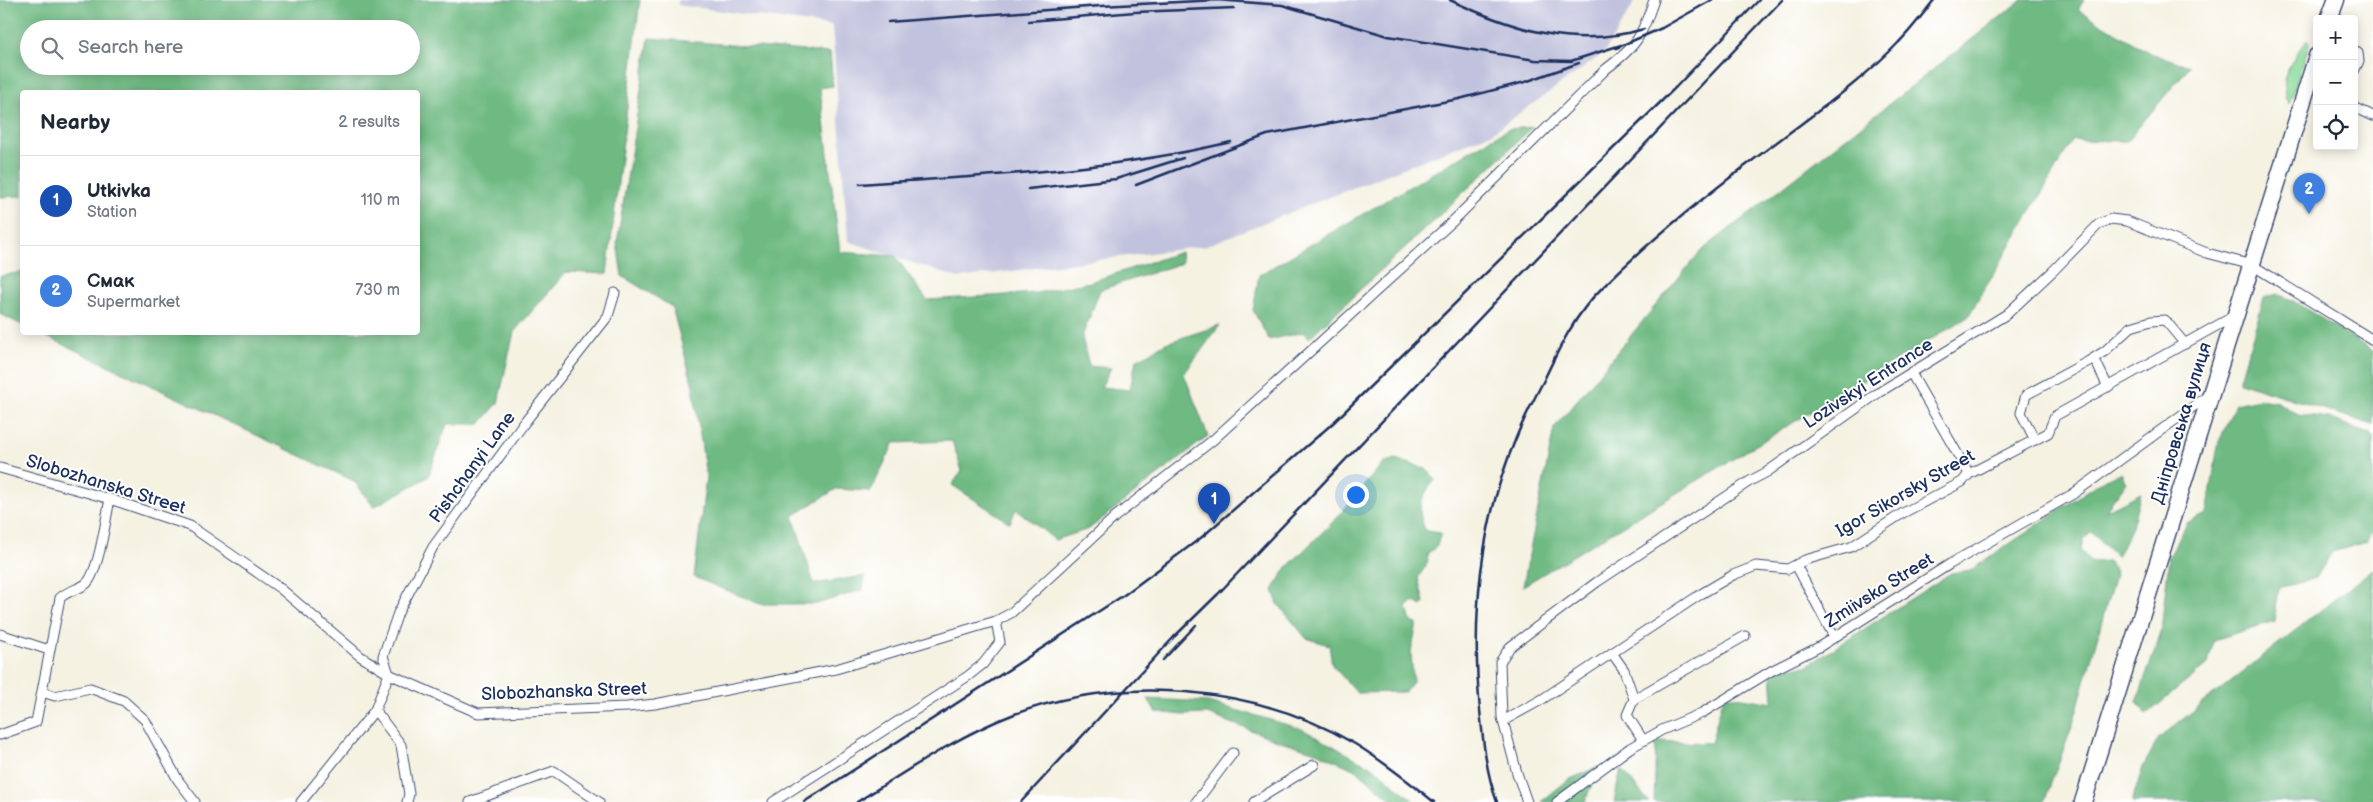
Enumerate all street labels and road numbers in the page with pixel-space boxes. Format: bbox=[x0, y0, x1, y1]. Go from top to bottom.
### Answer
street label: Lozivskyi Entrance bbox=[1800, 334, 1937, 433]
street label: Дніпровська вулиця bbox=[2147, 340, 2216, 506]
street label: Pishchanyi Lane bbox=[425, 407, 520, 527]
street label: Igor Sikorsky Street bbox=[1832, 445, 1979, 542]
street label: Slobozhanska Street bbox=[24, 450, 189, 519]
street label: Zmiivska Street bbox=[1820, 548, 1938, 633]
street label: Slobozhanska Street bbox=[481, 678, 648, 705]

